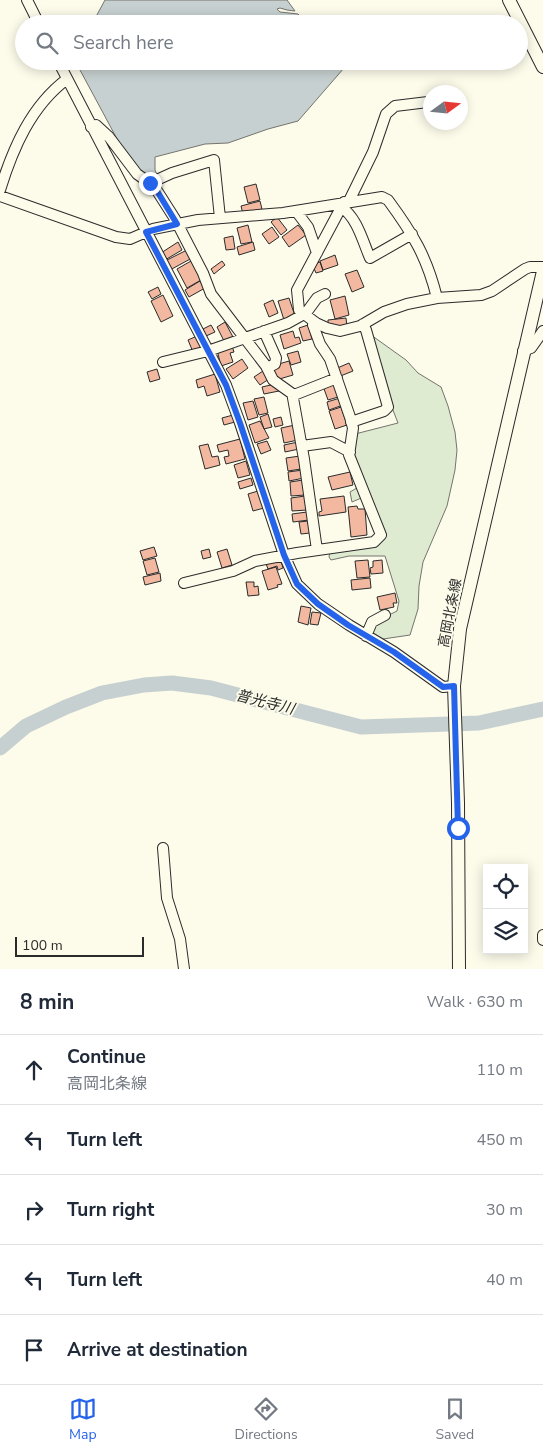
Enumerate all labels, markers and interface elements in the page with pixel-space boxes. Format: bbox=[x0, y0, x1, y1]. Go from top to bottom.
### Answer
search box bbox=[15, 15, 528, 70]
icon: search bbox=[33, 29, 61, 57]
text: Search here bbox=[73, 30, 174, 56]
north arrow bbox=[423, 85, 468, 130]
route end bbox=[139, 172, 162, 195]
street label: 高岡北条線 bbox=[434, 577, 466, 649]
water label: 普光寺川 bbox=[233, 685, 298, 719]
route start bbox=[447, 817, 470, 840]
map controls bbox=[483, 864, 528, 954]
button: locate bbox=[483, 864, 528, 909]
button: layers bbox=[483, 909, 528, 954]
scale bar bbox=[15, 934, 144, 957]
text: 100 m bbox=[22, 936, 63, 955]
text: 8 min bbox=[20, 988, 74, 1016]
text: Walk · 630 m bbox=[427, 991, 523, 1013]
text: Continue bbox=[67, 1044, 146, 1070]
icon: ahead bbox=[20, 1056, 48, 1084]
text: 110 m bbox=[476, 1059, 523, 1081]
text: 高岡北条線 bbox=[67, 1073, 147, 1095]
icon: left bbox=[20, 1126, 48, 1154]
text: Turn left bbox=[67, 1127, 142, 1153]
text: 450 m bbox=[476, 1129, 523, 1151]
icon: right bbox=[20, 1196, 48, 1224]
text: Turn right bbox=[67, 1197, 154, 1223]
text: 30 m bbox=[486, 1199, 523, 1221]
icon: left bbox=[20, 1266, 48, 1294]
text: Turn left bbox=[67, 1267, 142, 1293]
text: 40 m bbox=[486, 1269, 523, 1291]
icon: arrive bbox=[20, 1336, 48, 1364]
text: Arrive at destination bbox=[67, 1337, 248, 1363]
tab: Map bbox=[69, 1395, 97, 1444]
tab: Directions bbox=[235, 1395, 298, 1444]
tab: Saved bbox=[435, 1395, 474, 1444]

